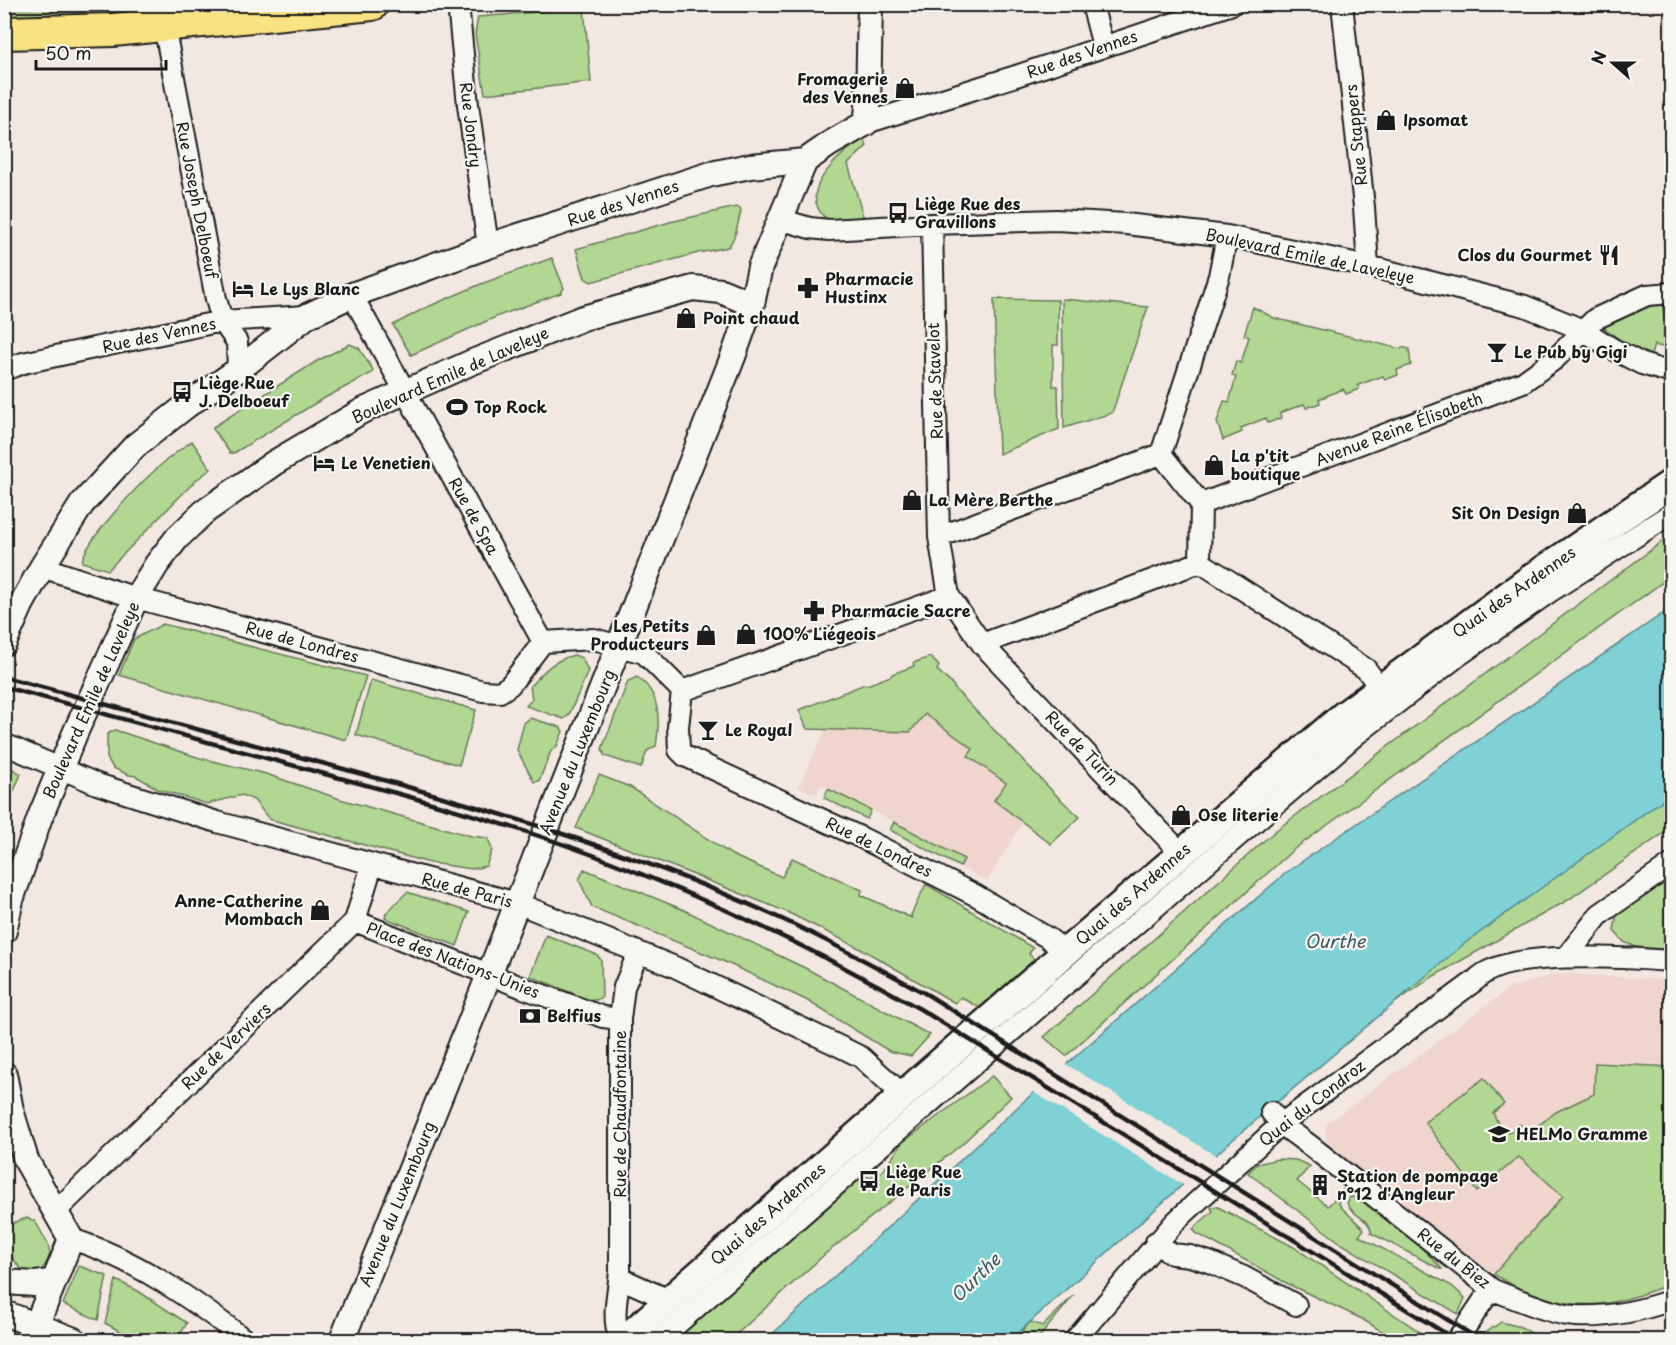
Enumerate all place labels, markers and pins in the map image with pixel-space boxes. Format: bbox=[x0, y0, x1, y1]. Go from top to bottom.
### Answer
place label: Fromagerie des Vennes bbox=[797, 66, 888, 108]
shop icon: Fromagerie des Vennes bbox=[893, 76, 917, 100]
place label: Ipsomat bbox=[1403, 107, 1468, 131]
shop icon: Ipsomat bbox=[1374, 108, 1398, 132]
place label: Liège Rue des Gravillons bbox=[915, 191, 1021, 233]
bus stop icon: Liège Rue des Gravillons bbox=[886, 201, 910, 225]
place label: Clos du Gourmet bbox=[1457, 242, 1592, 266]
restaurant icon: Clos du Gourmet bbox=[1597, 243, 1621, 267]
place label: Pharmacie Hustinx bbox=[825, 266, 914, 308]
place label: Le Lys Blanc bbox=[260, 276, 360, 300]
pharmacy icon: Pharmacie Hustinx bbox=[796, 276, 820, 300]
hotel icon: Le Lys Blanc bbox=[231, 277, 255, 301]
place label: Point chaud bbox=[703, 305, 800, 329]
shop icon: Point chaud bbox=[674, 306, 698, 330]
place label: Le Pub by Gigi bbox=[1514, 339, 1628, 363]
bar icon: Le Pub by Gigi bbox=[1485, 340, 1509, 364]
place label: Liège Rue J. Delboeuf bbox=[199, 370, 290, 412]
bus stop icon: Liège Rue J. Delboeuf bbox=[170, 380, 194, 404]
place label: Top Rock bbox=[474, 394, 547, 418]
sports icon: Top Rock bbox=[445, 395, 469, 419]
place label: La p'tit boutique bbox=[1231, 443, 1301, 485]
place label: Le Venetien bbox=[341, 450, 431, 474]
hotel icon: Le Venetien bbox=[312, 451, 336, 475]
shop icon: La p'tit boutique bbox=[1202, 453, 1226, 477]
place label: La Mère Berthe bbox=[929, 487, 1054, 511]
shop icon: La Mère Berthe bbox=[900, 488, 924, 512]
place label: Sit On Design bbox=[1452, 500, 1560, 524]
shop icon: Sit On Design bbox=[1565, 501, 1589, 525]
place label: Pharmacie Sacre bbox=[831, 598, 971, 622]
pharmacy icon: Pharmacie Sacre bbox=[802, 599, 826, 623]
place label: Les Petits Producteurs bbox=[590, 613, 689, 655]
place label: 100% Liégeois bbox=[763, 621, 876, 645]
shop icon: 100% Liégeois bbox=[734, 622, 758, 646]
shop icon: Les Petits Producteurs bbox=[694, 623, 718, 647]
place label: Le Royal bbox=[725, 717, 792, 741]
bar icon: Le Royal bbox=[696, 718, 720, 742]
place label: Ose literie bbox=[1198, 802, 1279, 826]
shop icon: Ose literie bbox=[1169, 803, 1193, 827]
place label: Anne-Catherine Mombach bbox=[175, 888, 303, 930]
shop icon: Anne-Catherine Mombach bbox=[308, 898, 332, 922]
place label: Belfius bbox=[547, 1003, 601, 1027]
bank icon: Belfius bbox=[518, 1004, 542, 1028]
place label: HELMo Gramme bbox=[1516, 1121, 1648, 1145]
school or university icon: HELMo Gramme bbox=[1487, 1122, 1511, 1146]
place label: Liège Rue de Paris bbox=[886, 1159, 962, 1201]
place label: Station de pompage n°12 d'Angleur bbox=[1337, 1163, 1499, 1205]
bus stop icon: Liège Rue de Paris bbox=[857, 1169, 881, 1193]
building icon: Station de pompage n°12 d'Angleur bbox=[1308, 1173, 1332, 1197]

